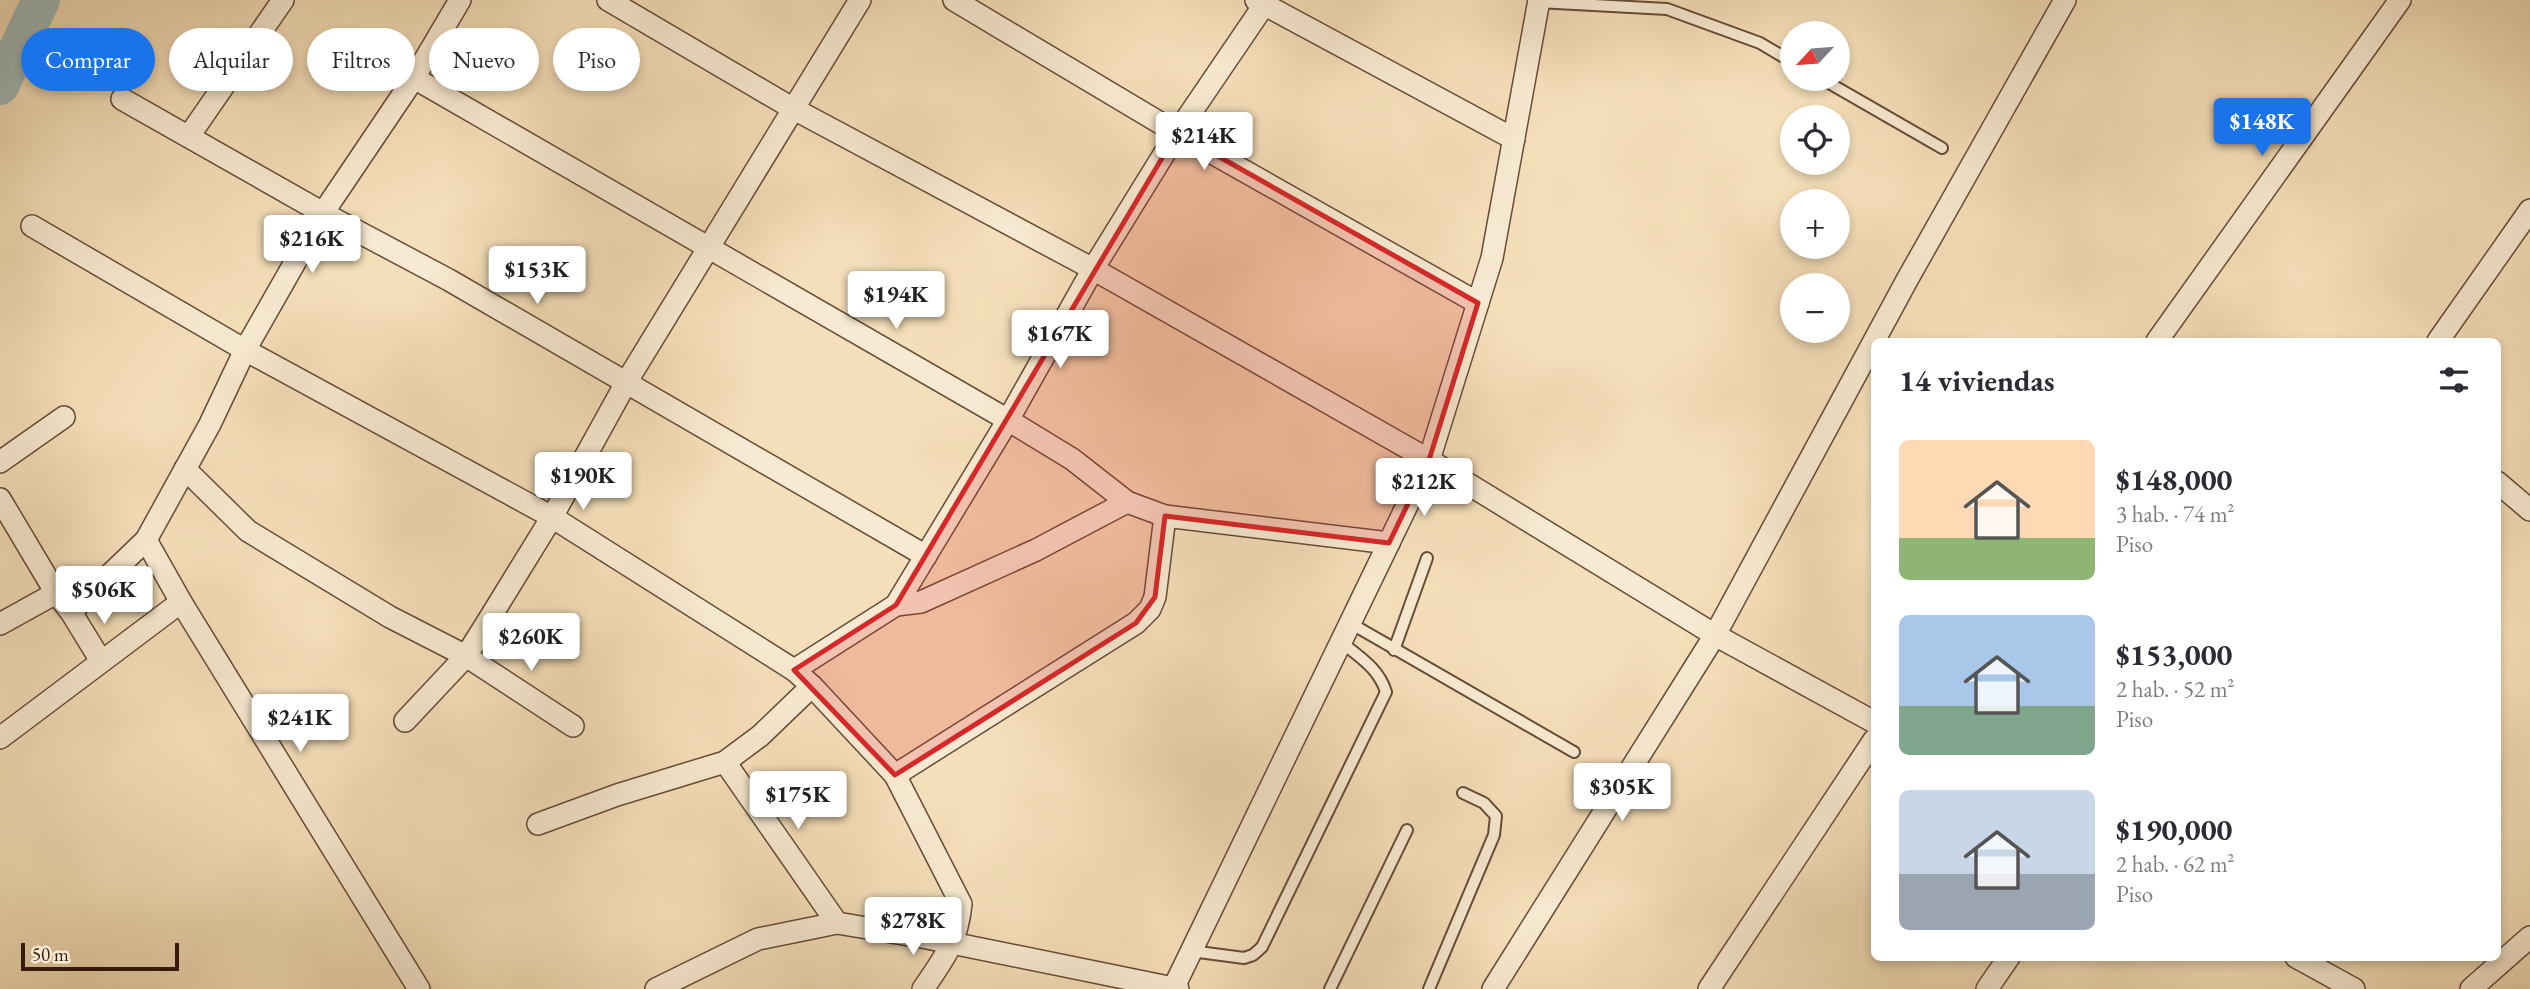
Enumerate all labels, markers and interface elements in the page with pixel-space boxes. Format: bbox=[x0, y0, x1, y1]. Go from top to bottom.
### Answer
north arrow bbox=[1780, 21, 1850, 91]
map controls bbox=[1780, 21, 1850, 343]
chip: Comprar bbox=[21, 28, 155, 91]
chip: Alquilar bbox=[169, 28, 293, 91]
chip: Filtros bbox=[307, 28, 415, 91]
chip: Nuevo bbox=[429, 28, 539, 91]
chip: Piso bbox=[553, 28, 640, 91]
pin: $148K bbox=[2213, 99, 2311, 158]
button: locate bbox=[1780, 105, 1850, 175]
text: $148K bbox=[2230, 106, 2294, 136]
pin: $214K bbox=[1155, 113, 1253, 172]
text: $214K bbox=[1172, 120, 1236, 150]
button: + bbox=[1780, 189, 1850, 259]
pin: $216K bbox=[263, 216, 361, 275]
text: $216K bbox=[280, 223, 344, 253]
pin: $153K bbox=[488, 246, 586, 306]
text: $153K bbox=[505, 254, 569, 284]
pin: $194K bbox=[847, 272, 945, 331]
button: − bbox=[1780, 273, 1850, 343]
text: $194K bbox=[864, 279, 928, 309]
pin: $167K bbox=[1011, 310, 1109, 370]
text: $167K bbox=[1028, 318, 1092, 348]
text: 14 viviendas bbox=[1899, 361, 2055, 400]
icon: filters bbox=[2435, 361, 2473, 399]
pin: $190K bbox=[534, 452, 632, 512]
pin: $212K bbox=[1375, 458, 1473, 518]
text: $190K bbox=[551, 460, 615, 490]
text: $148,000 bbox=[2116, 460, 2232, 499]
text: $212K bbox=[1392, 466, 1456, 496]
icon: home bbox=[1955, 468, 2039, 552]
text: 3 hab. · 74 m² bbox=[2116, 499, 2235, 529]
text: Piso bbox=[2116, 529, 2153, 559]
pin: $506K bbox=[55, 566, 153, 626]
text: $506K bbox=[72, 574, 136, 604]
pin: $260K bbox=[482, 614, 580, 673]
text: $260K bbox=[499, 621, 563, 651]
text: $153,000 bbox=[2116, 635, 2232, 674]
icon: home bbox=[1955, 643, 2039, 727]
text: 2 hab. · 52 m² bbox=[2116, 674, 2235, 704]
pin: $241K bbox=[251, 694, 349, 754]
text: $241K bbox=[268, 702, 332, 732]
text: Piso bbox=[2116, 704, 2153, 734]
pin: $305K bbox=[1573, 764, 1671, 823]
text: $305K bbox=[1590, 771, 1654, 801]
pin: $175K bbox=[749, 772, 847, 831]
text: $175K bbox=[766, 779, 830, 809]
text: $190,000 bbox=[2116, 810, 2232, 849]
icon: home bbox=[1955, 818, 2039, 902]
text: 2 hab. · 62 m² bbox=[2116, 849, 2235, 879]
text: Piso bbox=[2116, 879, 2153, 909]
pin: $278K bbox=[864, 898, 962, 957]
text: $278K bbox=[881, 905, 945, 935]
scale bar bbox=[21, 940, 178, 972]
text: 50 m bbox=[32, 942, 69, 967]

